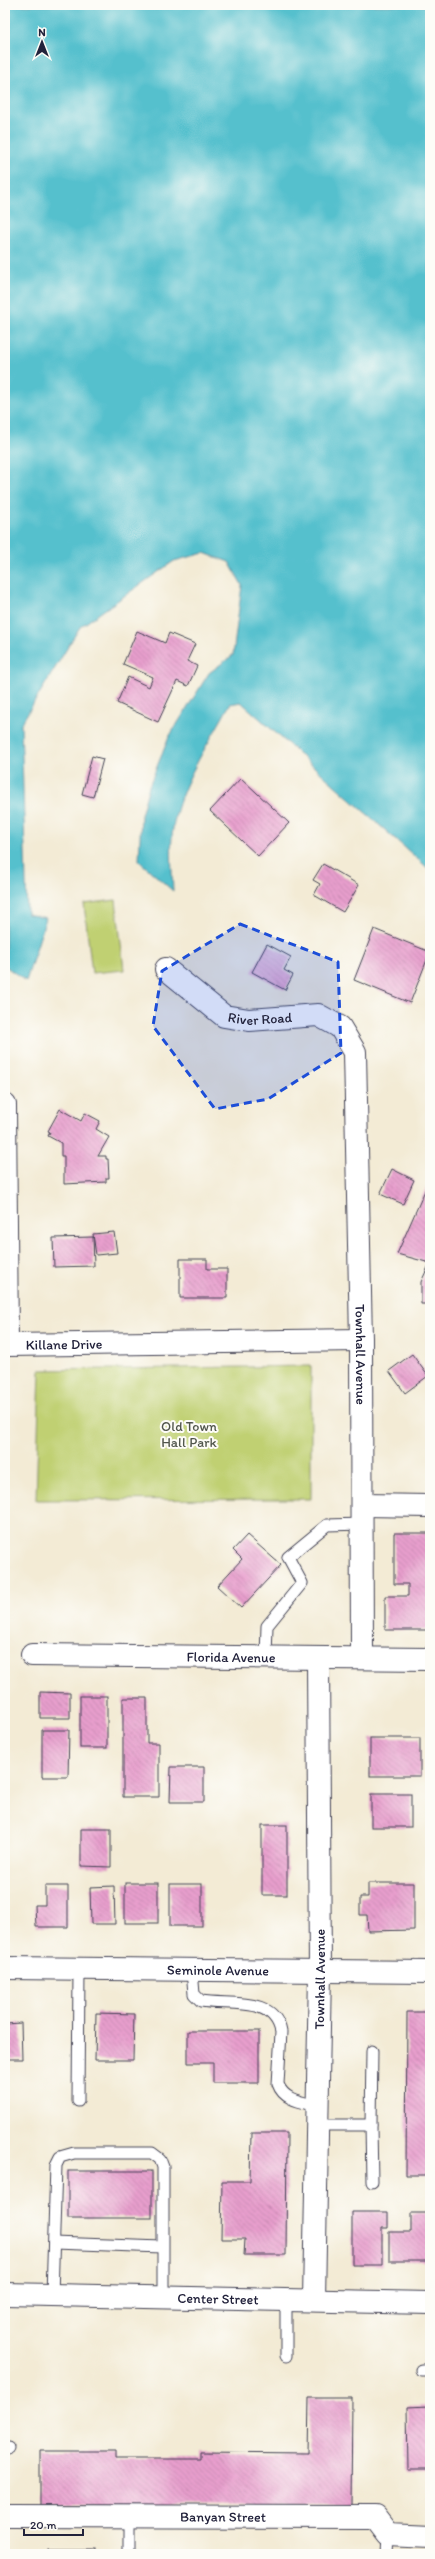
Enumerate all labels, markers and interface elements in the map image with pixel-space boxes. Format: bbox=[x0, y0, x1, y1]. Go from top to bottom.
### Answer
north arrow bbox=[22, 22, 62, 62]
text: N bbox=[38, 26, 46, 39]
street label: River Road bbox=[227, 1009, 293, 1029]
street label: Townhall Avenue bbox=[351, 1304, 369, 1405]
street label: Killane Drive bbox=[25, 1336, 103, 1354]
park label: Old Town Hall Park bbox=[161, 1418, 218, 1451]
street label: Florida Avenue bbox=[186, 1649, 276, 1666]
street label: Townhall Avenue bbox=[311, 1928, 329, 2030]
street label: Seminole Avenue bbox=[167, 1962, 269, 1979]
street label: Center Street bbox=[177, 2290, 259, 2308]
street label: Banyan Street bbox=[180, 2508, 266, 2526]
scale bar bbox=[24, 2511, 83, 2537]
text: 20 m bbox=[30, 2518, 57, 2532]

